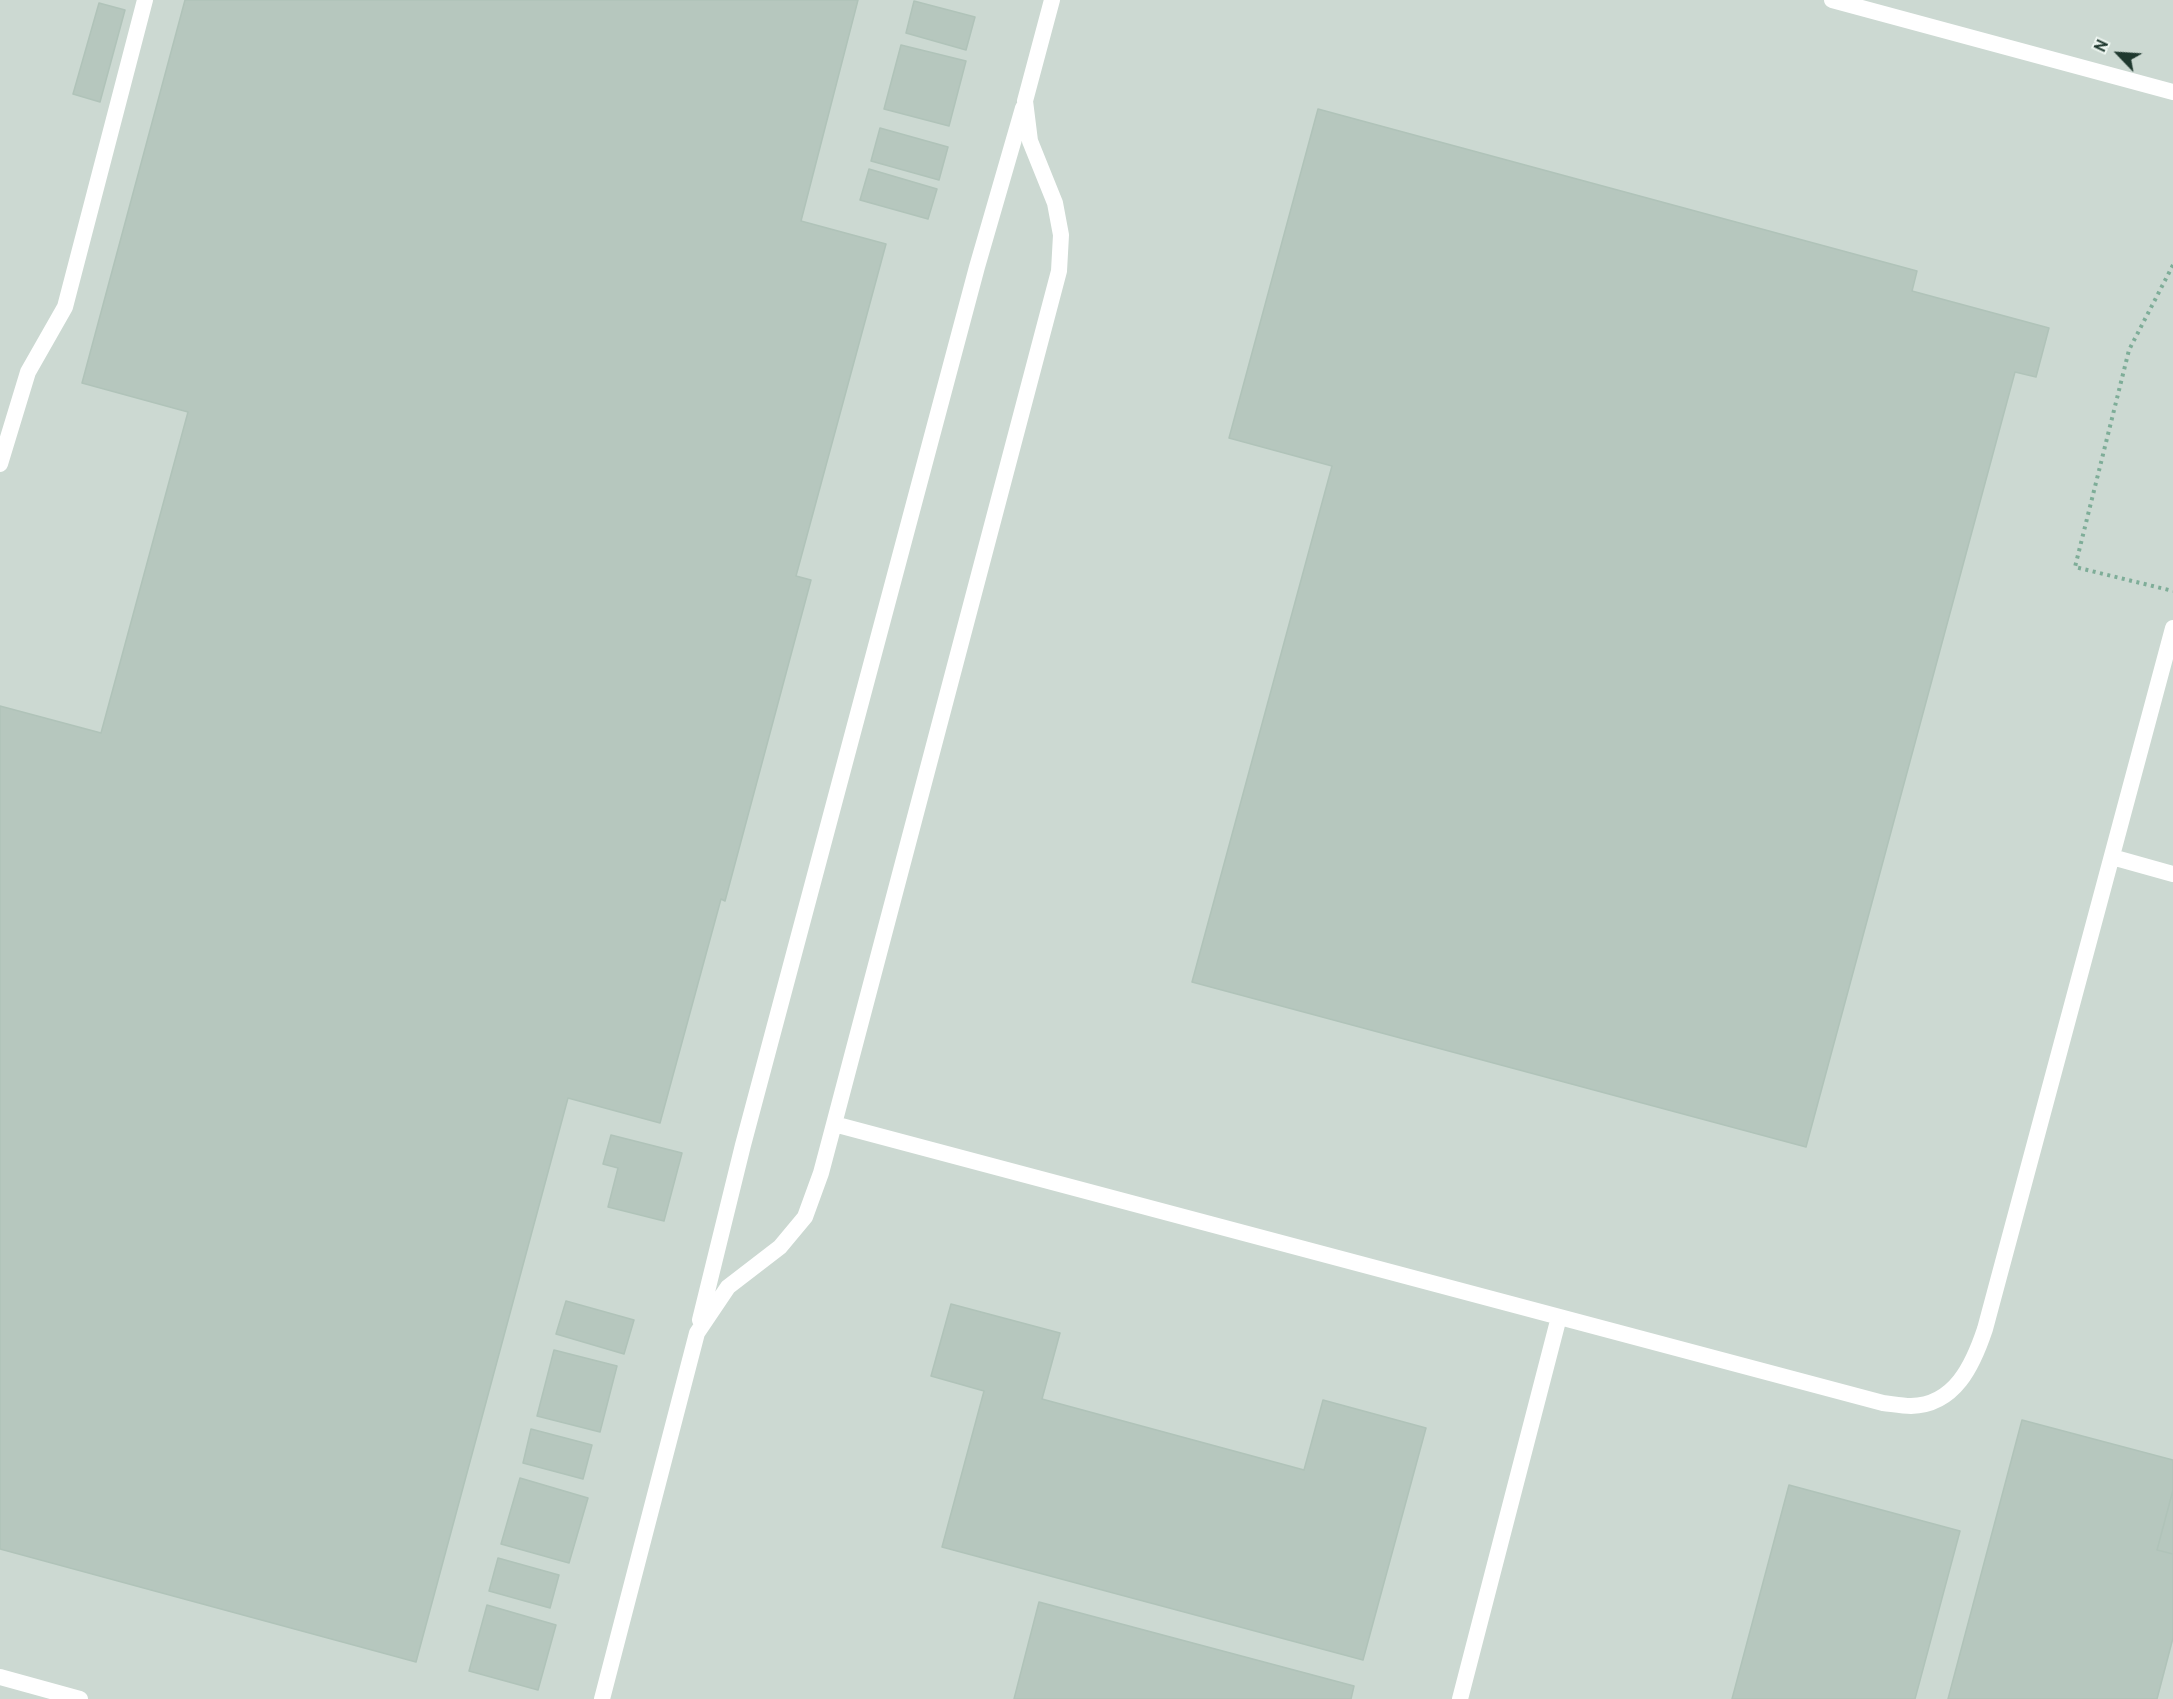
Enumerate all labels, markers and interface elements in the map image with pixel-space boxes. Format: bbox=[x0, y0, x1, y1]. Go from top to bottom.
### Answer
north arrow bbox=[2089, 24, 2149, 84]
text: N bbox=[2091, 37, 2114, 56]

